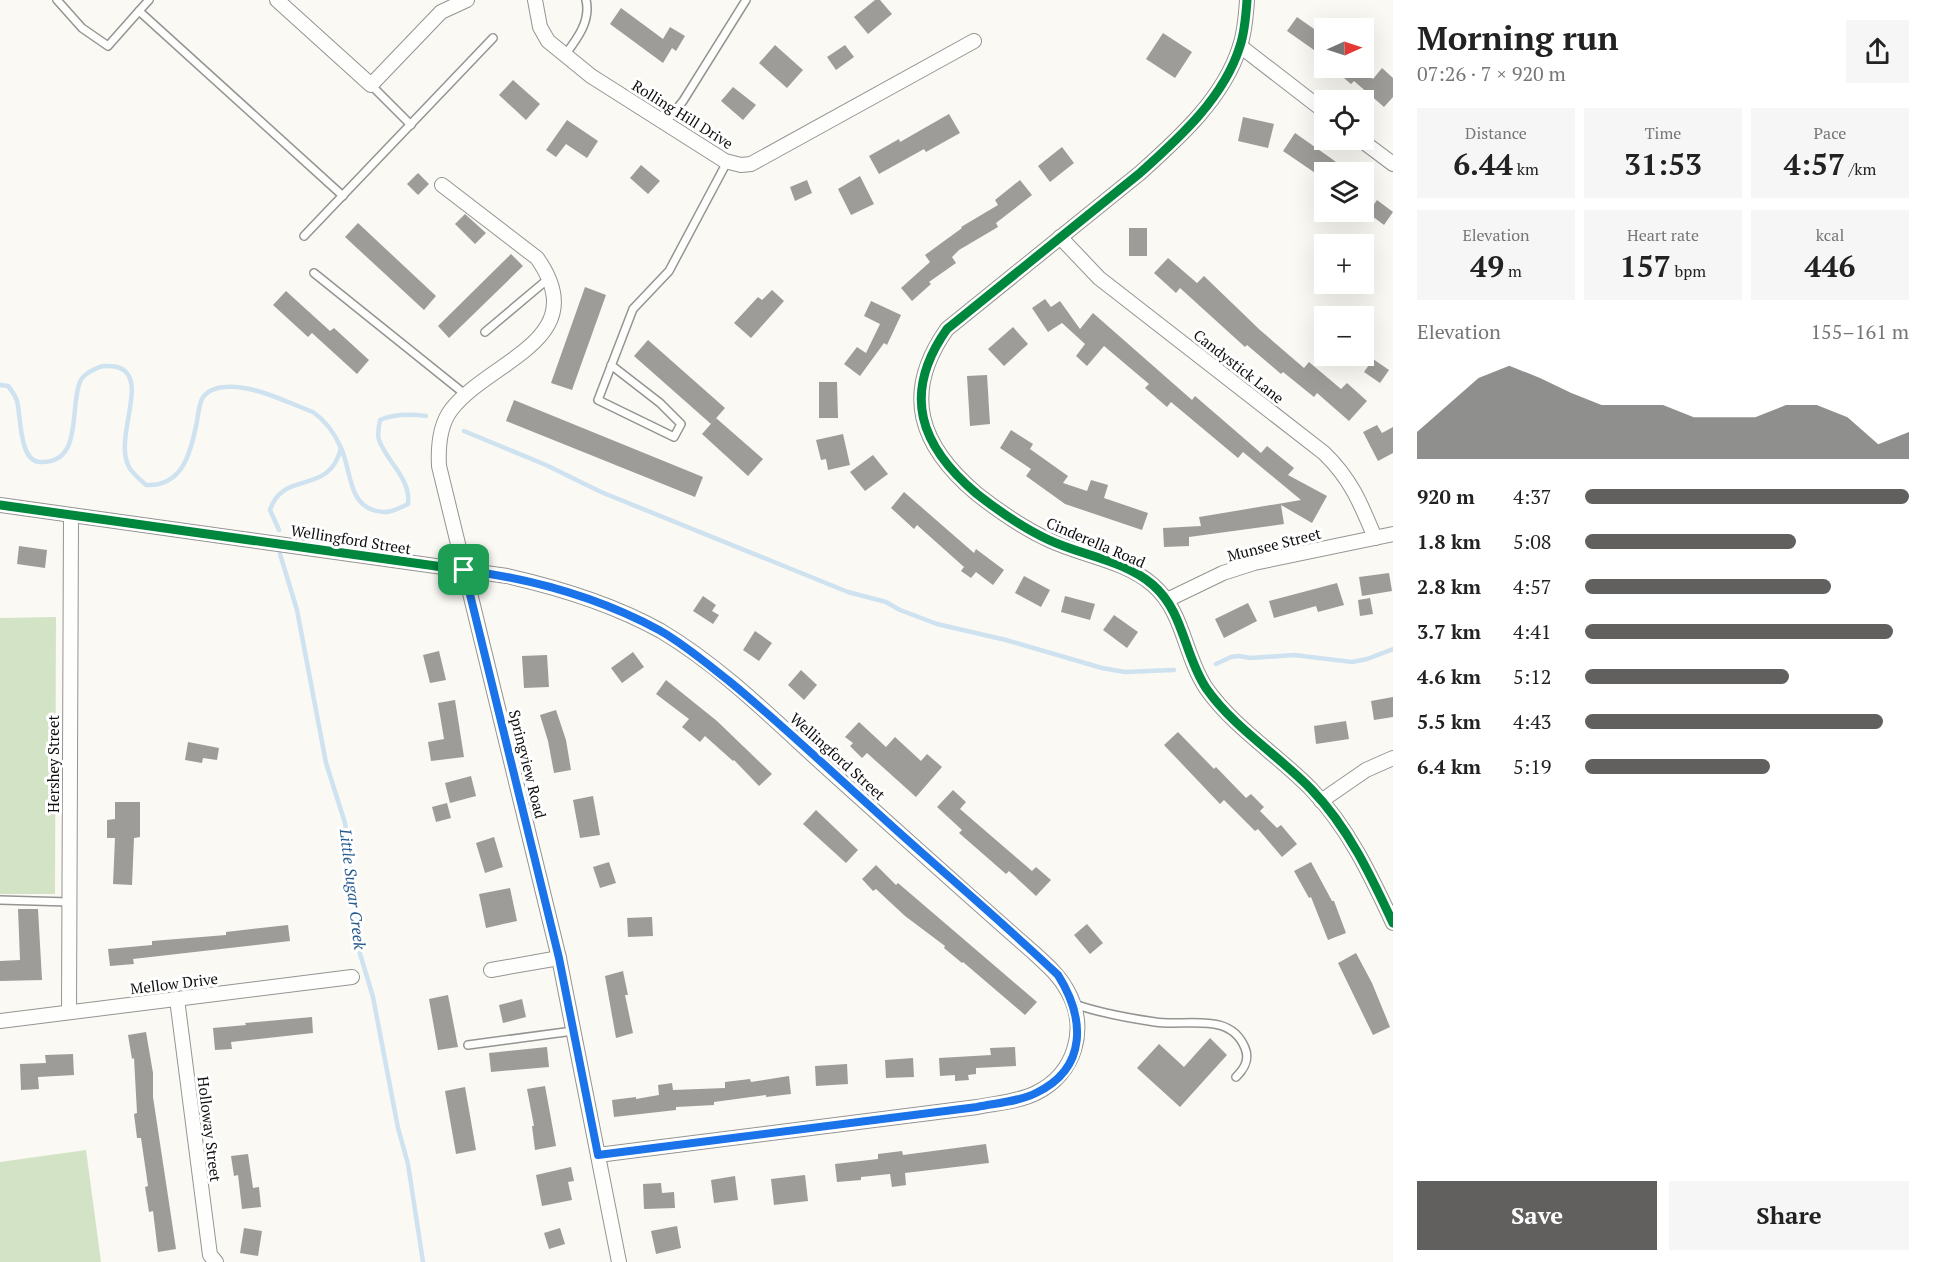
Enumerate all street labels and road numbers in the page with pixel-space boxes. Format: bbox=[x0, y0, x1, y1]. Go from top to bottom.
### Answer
street label: Rolling Hill Drive bbox=[629, 75, 737, 153]
street label: Candystick Lane bbox=[1190, 324, 1288, 408]
street label: Cinderella Road bbox=[1043, 512, 1149, 572]
street label: Wellingford Street bbox=[289, 520, 413, 558]
street label: Munsee Street bbox=[1225, 523, 1323, 565]
street label: Springview Road bbox=[505, 708, 551, 820]
street label: Wellingford Street bbox=[786, 708, 890, 804]
street label: Hershey Street bbox=[43, 715, 63, 813]
street label: Mellow Drive bbox=[129, 968, 219, 998]
street label: Holloway Street bbox=[194, 1075, 226, 1183]

